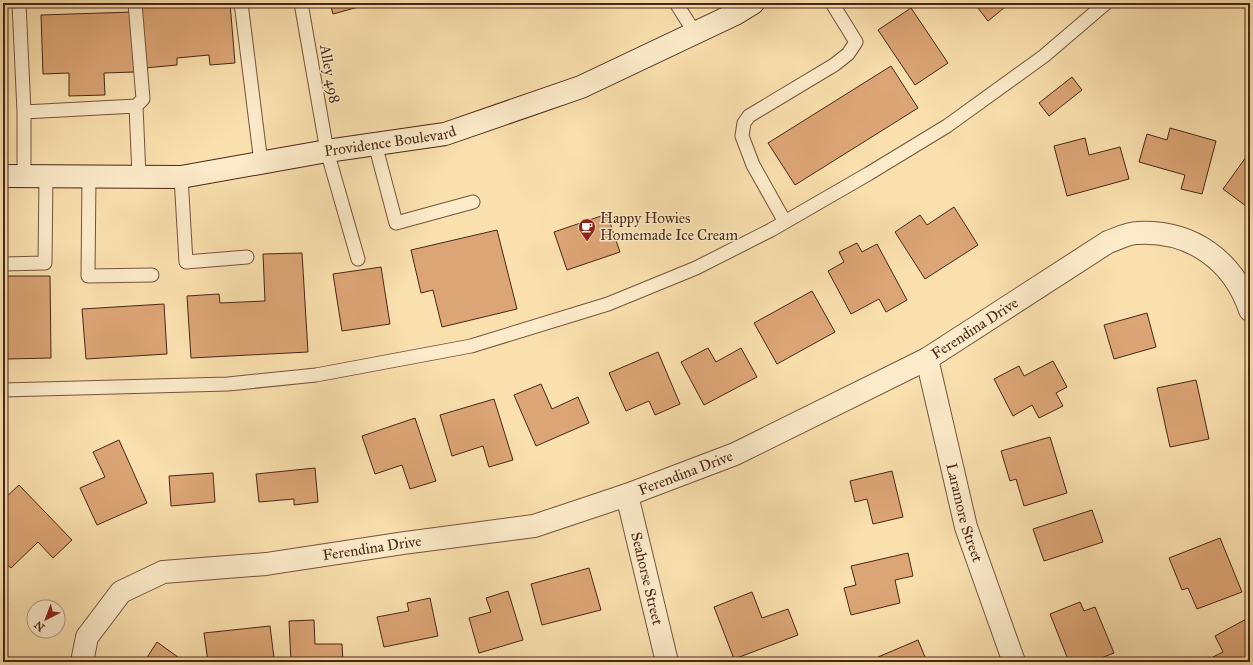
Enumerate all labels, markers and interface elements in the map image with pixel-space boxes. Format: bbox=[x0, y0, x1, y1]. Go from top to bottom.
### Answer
street label: Alley 498 bbox=[316, 42, 344, 105]
street label: Providence Boulevard bbox=[323, 122, 459, 160]
place label: Happy Howies Homemade Ice Cream bbox=[600, 209, 738, 244]
cafe icon: Happy Howies Homemade Ice Cream bbox=[577, 217, 597, 242]
street label: Ferendina Drive bbox=[928, 294, 1021, 363]
street label: Ferendina Drive bbox=[636, 447, 735, 499]
street label: Laramore Street bbox=[942, 461, 987, 565]
street label: Seahorse Street bbox=[627, 530, 667, 628]
street label: Ferendina Drive bbox=[321, 532, 423, 564]
north arrow bbox=[26, 599, 66, 639]
text: N bbox=[31, 618, 47, 634]

